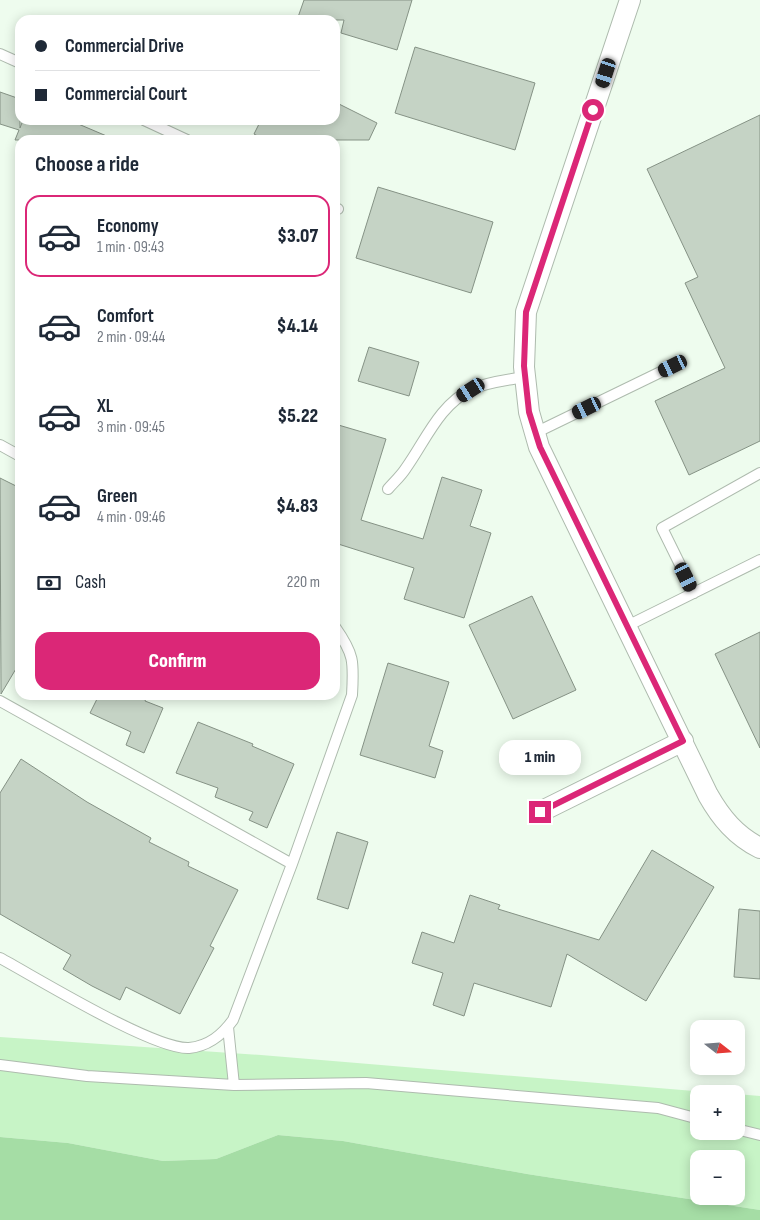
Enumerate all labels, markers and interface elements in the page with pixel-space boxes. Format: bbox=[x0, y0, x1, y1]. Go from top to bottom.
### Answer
text: Commercial Drive bbox=[65, 35, 184, 58]
car bbox=[594, 56, 617, 90]
text: Commercial Court bbox=[65, 83, 187, 106]
route start bbox=[582, 99, 604, 121]
text: Choose a ride bbox=[35, 151, 139, 178]
icon: car bbox=[37, 214, 82, 259]
text: Economy bbox=[97, 215, 159, 238]
text: $3.07 bbox=[277, 225, 318, 248]
text: 1 min · 09:43 bbox=[97, 238, 164, 257]
icon: car bbox=[37, 304, 82, 349]
text: Comfort bbox=[97, 305, 154, 328]
text: $4.14 bbox=[277, 315, 318, 338]
text: 2 min · 09:44 bbox=[97, 328, 165, 347]
car bbox=[656, 353, 689, 379]
car bbox=[454, 376, 487, 404]
icon: car bbox=[37, 394, 82, 439]
text: XL bbox=[97, 395, 113, 418]
car bbox=[570, 395, 603, 421]
text: $5.22 bbox=[278, 405, 318, 428]
text: 3 min · 09:45 bbox=[97, 418, 165, 437]
icon: car bbox=[37, 484, 82, 529]
text: Green bbox=[97, 485, 137, 508]
text: $4.83 bbox=[276, 495, 318, 518]
text: 4 min · 09:46 bbox=[97, 508, 166, 527]
car bbox=[672, 560, 699, 594]
icon: cash bbox=[35, 569, 63, 597]
text: Cash bbox=[75, 571, 106, 594]
text: 220 m bbox=[287, 573, 320, 592]
button: Confirm bbox=[35, 632, 320, 690]
callout: 1 min bbox=[499, 740, 581, 774]
text: 1 min bbox=[525, 748, 555, 767]
route end bbox=[529, 801, 551, 823]
north arrow bbox=[690, 1020, 745, 1075]
map controls bbox=[690, 1020, 745, 1205]
button: + bbox=[690, 1085, 745, 1140]
button: − bbox=[690, 1150, 745, 1205]

